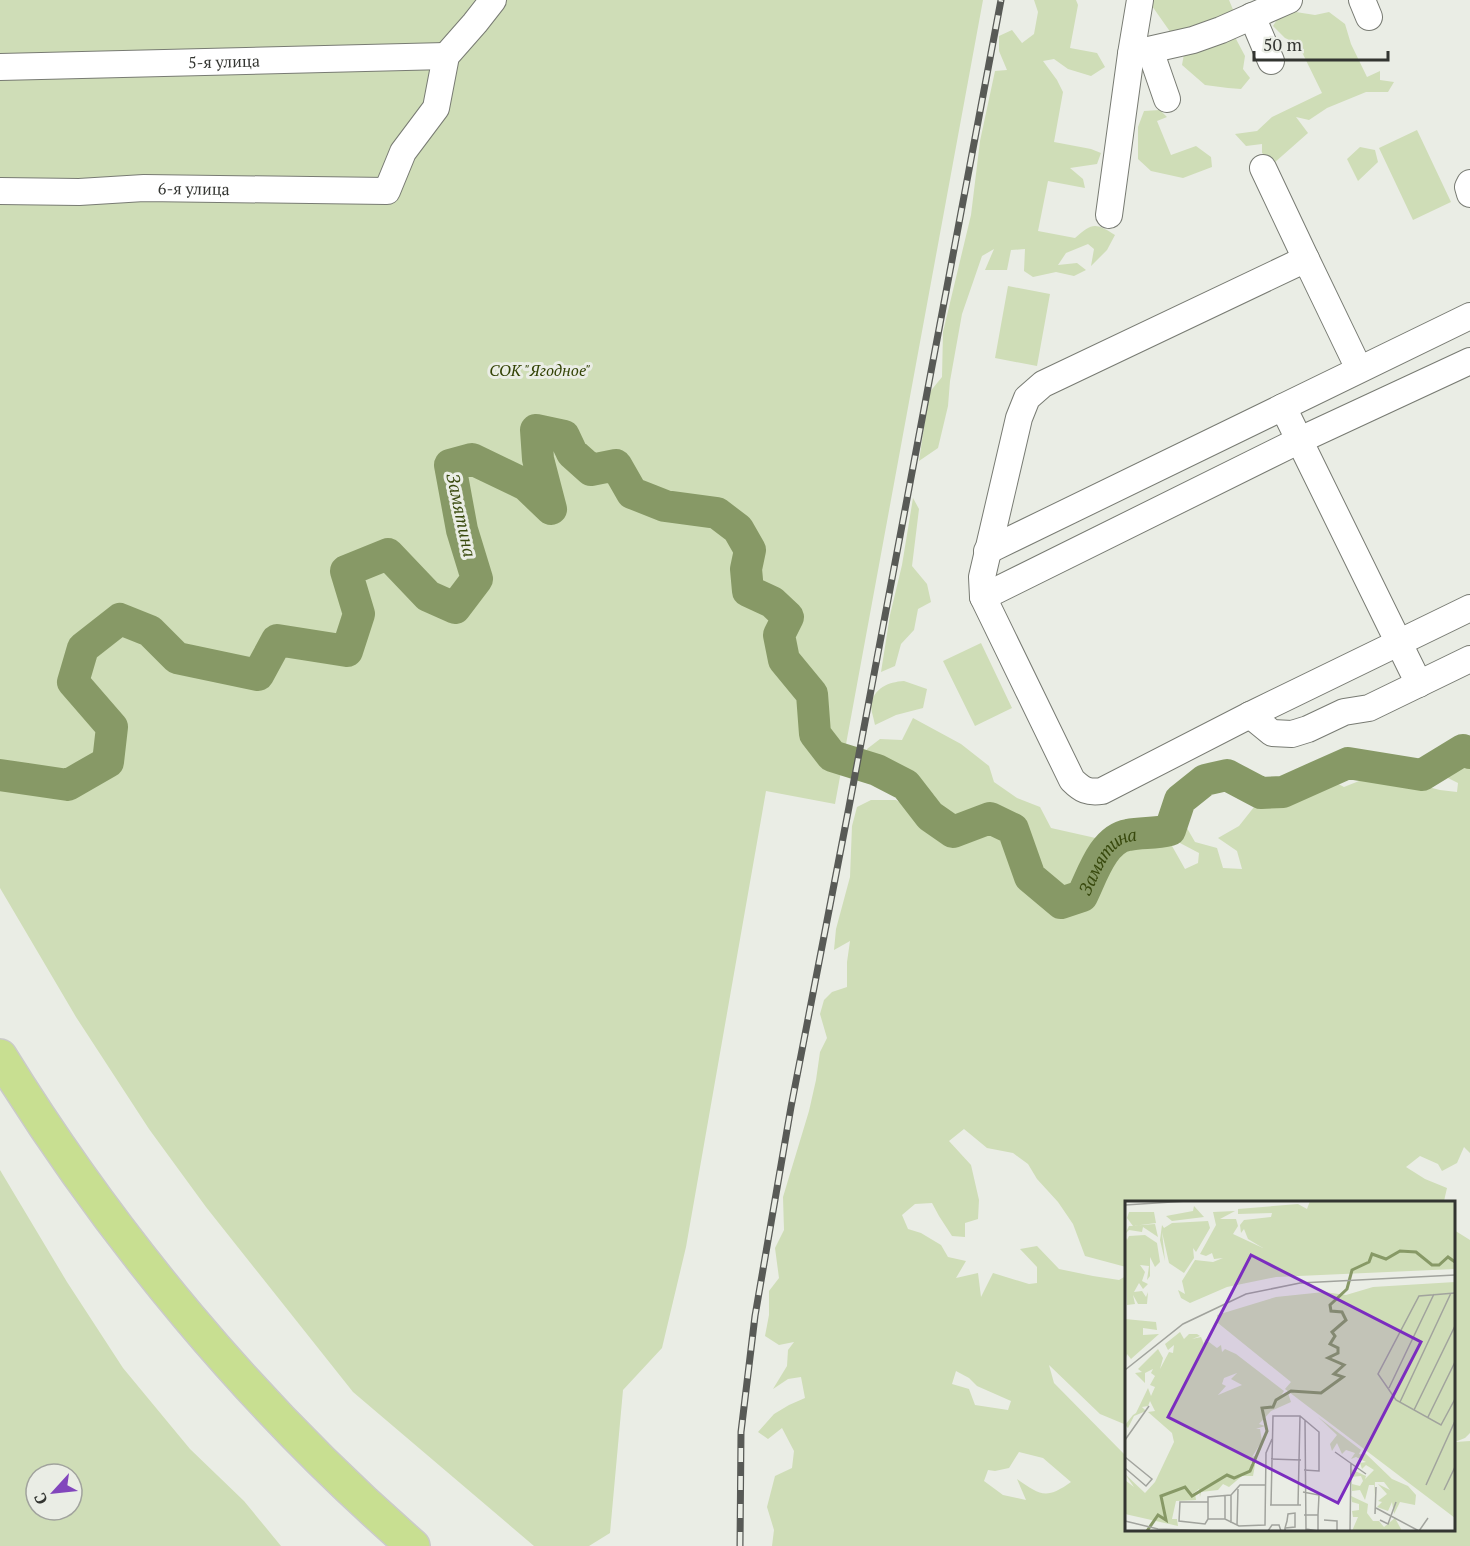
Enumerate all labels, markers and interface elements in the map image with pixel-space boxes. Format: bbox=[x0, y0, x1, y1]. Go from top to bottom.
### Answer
scale bar bbox=[1254, 24, 1388, 62]
text: 50 m bbox=[1263, 32, 1303, 56]
street label: 5-я улица bbox=[188, 50, 260, 73]
street label: 6-я улица bbox=[158, 177, 230, 200]
park label: СОК "Ягодное" bbox=[489, 359, 591, 381]
water label: Замятина bbox=[441, 471, 483, 559]
water label: Замятина bbox=[1072, 822, 1138, 899]
inset map bbox=[1125, 1201, 1455, 1531]
north arrow bbox=[24, 1462, 84, 1522]
text: С bbox=[28, 1489, 53, 1508]

